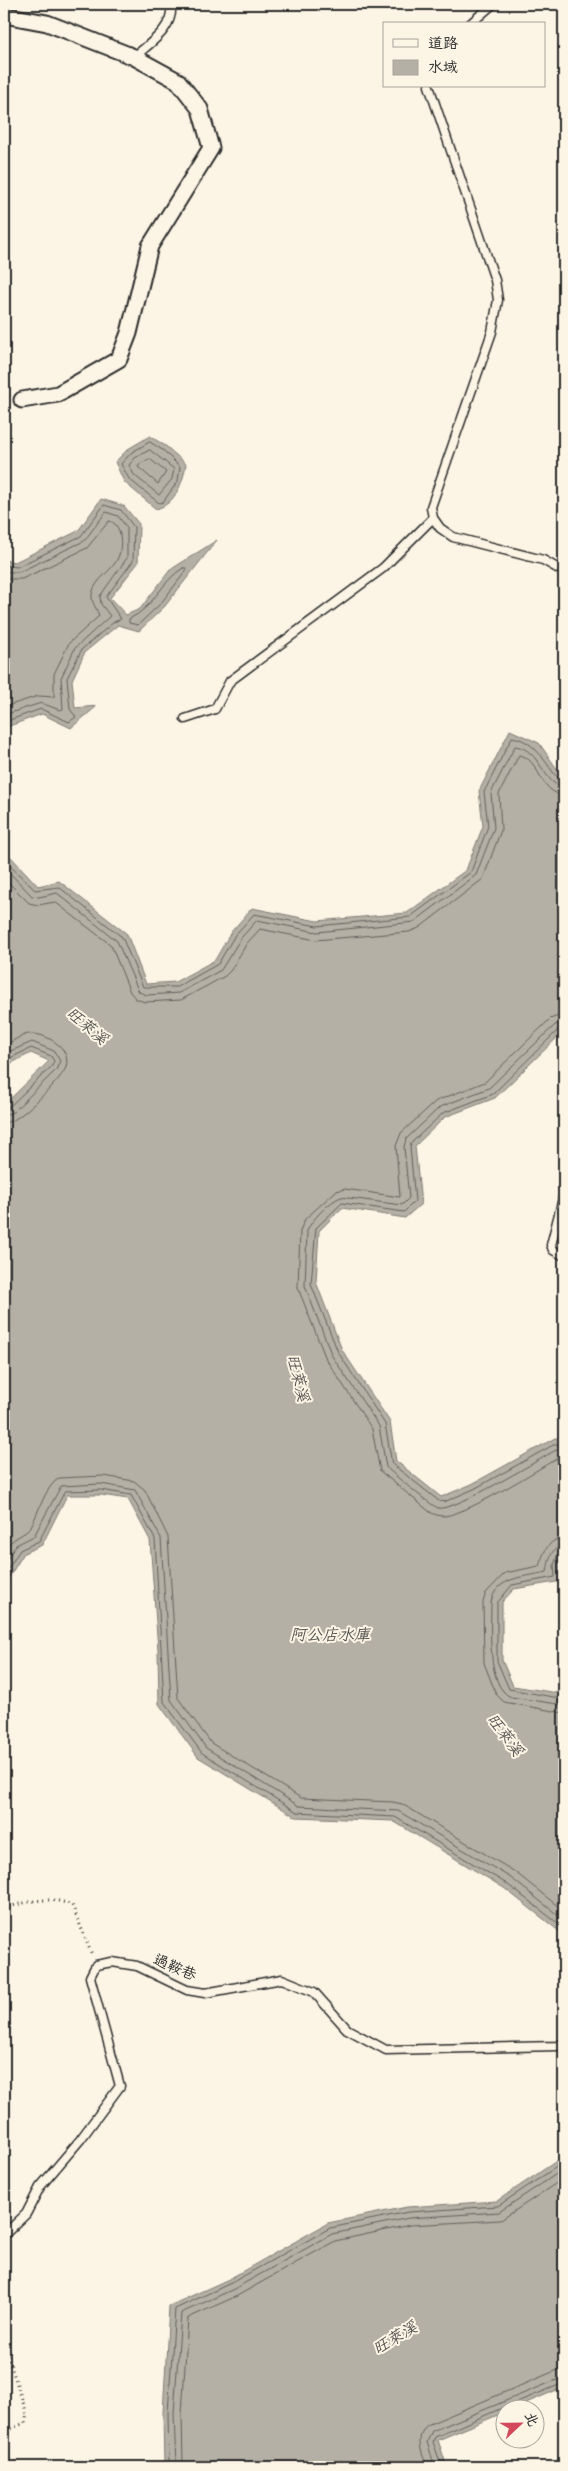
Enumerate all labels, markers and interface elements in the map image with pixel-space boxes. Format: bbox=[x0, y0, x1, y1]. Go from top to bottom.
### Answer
legend bbox=[383, 22, 546, 88]
text: 道路 bbox=[428, 34, 458, 52]
text: 水域 bbox=[428, 58, 458, 76]
water label: 旺萊溪 bbox=[63, 1004, 112, 1049]
water label: 旺萊溪 bbox=[283, 1353, 313, 1404]
water label: 阿公店水庫 bbox=[290, 1626, 372, 1644]
water label: 旺萊溪 bbox=[483, 1710, 527, 1760]
street label: 過鞍巷 bbox=[151, 1950, 199, 1984]
water label: 旺萊溪 bbox=[370, 2317, 421, 2358]
north arrow bbox=[496, 2398, 546, 2448]
text: 北 bbox=[521, 2410, 542, 2429]

